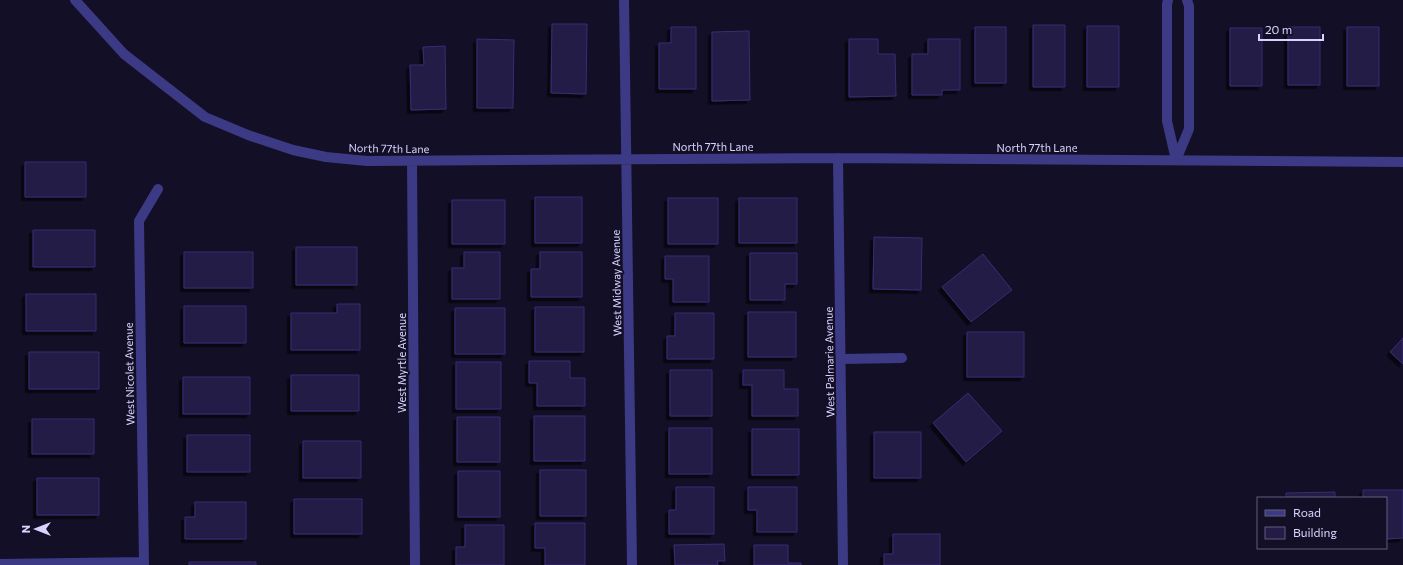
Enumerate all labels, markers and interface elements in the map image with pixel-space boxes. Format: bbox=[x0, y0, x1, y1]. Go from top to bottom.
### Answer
scale bar bbox=[1259, 16, 1323, 42]
text: 20 m bbox=[1265, 22, 1292, 36]
street label: North 77th Lane bbox=[673, 140, 754, 153]
street label: North 77th Lane bbox=[348, 141, 430, 155]
street label: North 77th Lane bbox=[997, 141, 1078, 154]
street label: West Midway Avenue bbox=[609, 230, 623, 336]
street label: West Palmarie Avenue bbox=[822, 306, 836, 417]
street label: West Myrtle Avenue bbox=[395, 313, 408, 413]
street label: West Nicolet Avenue bbox=[122, 322, 136, 425]
legend bbox=[1257, 497, 1387, 549]
text: Road bbox=[1293, 505, 1321, 519]
north arrow bbox=[16, 509, 56, 549]
text: N bbox=[19, 525, 32, 533]
text: Building bbox=[1293, 525, 1337, 539]

